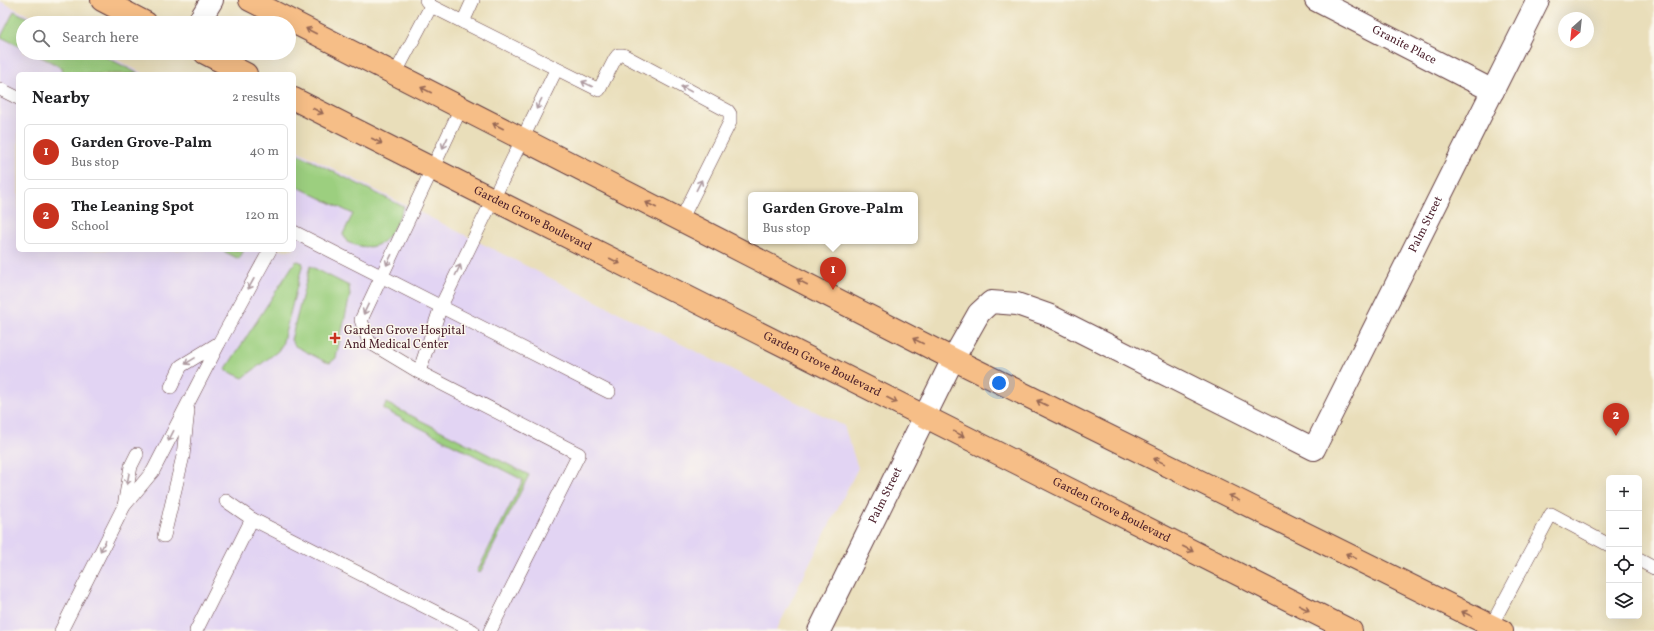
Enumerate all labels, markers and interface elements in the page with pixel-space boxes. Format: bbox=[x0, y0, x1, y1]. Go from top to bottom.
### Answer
north arrow bbox=[1558, 12, 1594, 48]
search box bbox=[16, 16, 296, 60]
street label: Granite Place bbox=[1369, 22, 1439, 69]
icon: search bbox=[30, 27, 52, 49]
one-way arrow bbox=[305, 27, 317, 34]
text: Search here bbox=[62, 28, 139, 49]
one-way arrow bbox=[581, 80, 593, 87]
one-way arrow bbox=[680, 84, 692, 92]
one-way arrow bbox=[421, 86, 433, 93]
text: Nearby bbox=[32, 87, 90, 110]
text: 2 results bbox=[232, 89, 280, 107]
one-way arrow bbox=[535, 98, 542, 110]
one-way arrow bbox=[312, 108, 324, 116]
one-way arrow bbox=[492, 122, 504, 130]
text: Garden Grove-Palm bbox=[71, 133, 212, 154]
one-way arrow bbox=[441, 137, 448, 149]
one-way arrow bbox=[371, 138, 383, 146]
text: 1 bbox=[43, 143, 49, 161]
text: 40 m bbox=[250, 143, 279, 161]
text: Bus stop bbox=[71, 154, 119, 172]
one-way arrow bbox=[696, 180, 703, 192]
street label: Garden Grove Boulevard bbox=[471, 183, 594, 256]
popup bbox=[748, 192, 918, 244]
street label: Palm Street bbox=[1405, 194, 1447, 255]
text: The Leaning Spot bbox=[71, 197, 194, 218]
text: Garden Grove-Palm bbox=[763, 199, 903, 220]
one-way arrow bbox=[645, 201, 657, 208]
text: 2 bbox=[43, 207, 49, 225]
text: 120 m bbox=[245, 207, 279, 225]
text: School bbox=[71, 218, 109, 236]
text: Bus stop bbox=[763, 220, 810, 238]
one-way arrow bbox=[385, 254, 392, 266]
pin: 1 bbox=[820, 257, 846, 290]
one-way arrow bbox=[608, 258, 620, 266]
one-way arrow bbox=[455, 265, 462, 277]
one-way arrow bbox=[247, 278, 255, 290]
one-way arrow bbox=[796, 278, 808, 285]
one-way arrow bbox=[362, 302, 369, 314]
place label: Garden Grove Hospital And Medical Center bbox=[344, 323, 465, 353]
street label: Garden Grove Boulevard bbox=[760, 328, 884, 401]
marker: Garden Grove Hospital And Medical Center bbox=[329, 332, 341, 344]
one-way arrow bbox=[912, 337, 924, 345]
one-way arrow bbox=[185, 356, 196, 365]
your location bbox=[989, 373, 1009, 393]
one-way arrow bbox=[886, 397, 898, 404]
one-way arrow bbox=[1036, 399, 1048, 406]
pin: 2 bbox=[1603, 403, 1629, 436]
one-way arrow bbox=[167, 430, 174, 442]
one-way arrow bbox=[953, 431, 965, 438]
one-way arrow bbox=[1153, 457, 1165, 464]
street label: Palm Street bbox=[865, 465, 906, 526]
one-way arrow bbox=[124, 472, 132, 485]
street label: Garden Grove Boulevard bbox=[1050, 474, 1173, 547]
map controls bbox=[1606, 475, 1642, 619]
button: + bbox=[1606, 475, 1642, 511]
one-way arrow bbox=[1228, 494, 1240, 501]
button: − bbox=[1606, 511, 1642, 547]
one-way arrow bbox=[99, 540, 107, 552]
one-way arrow bbox=[1182, 546, 1194, 553]
button: locate bbox=[1606, 547, 1642, 583]
one-way arrow bbox=[1345, 552, 1357, 559]
button: layers bbox=[1606, 583, 1642, 619]
one-way arrow bbox=[1298, 604, 1310, 612]
one-way arrow bbox=[1461, 610, 1473, 617]

